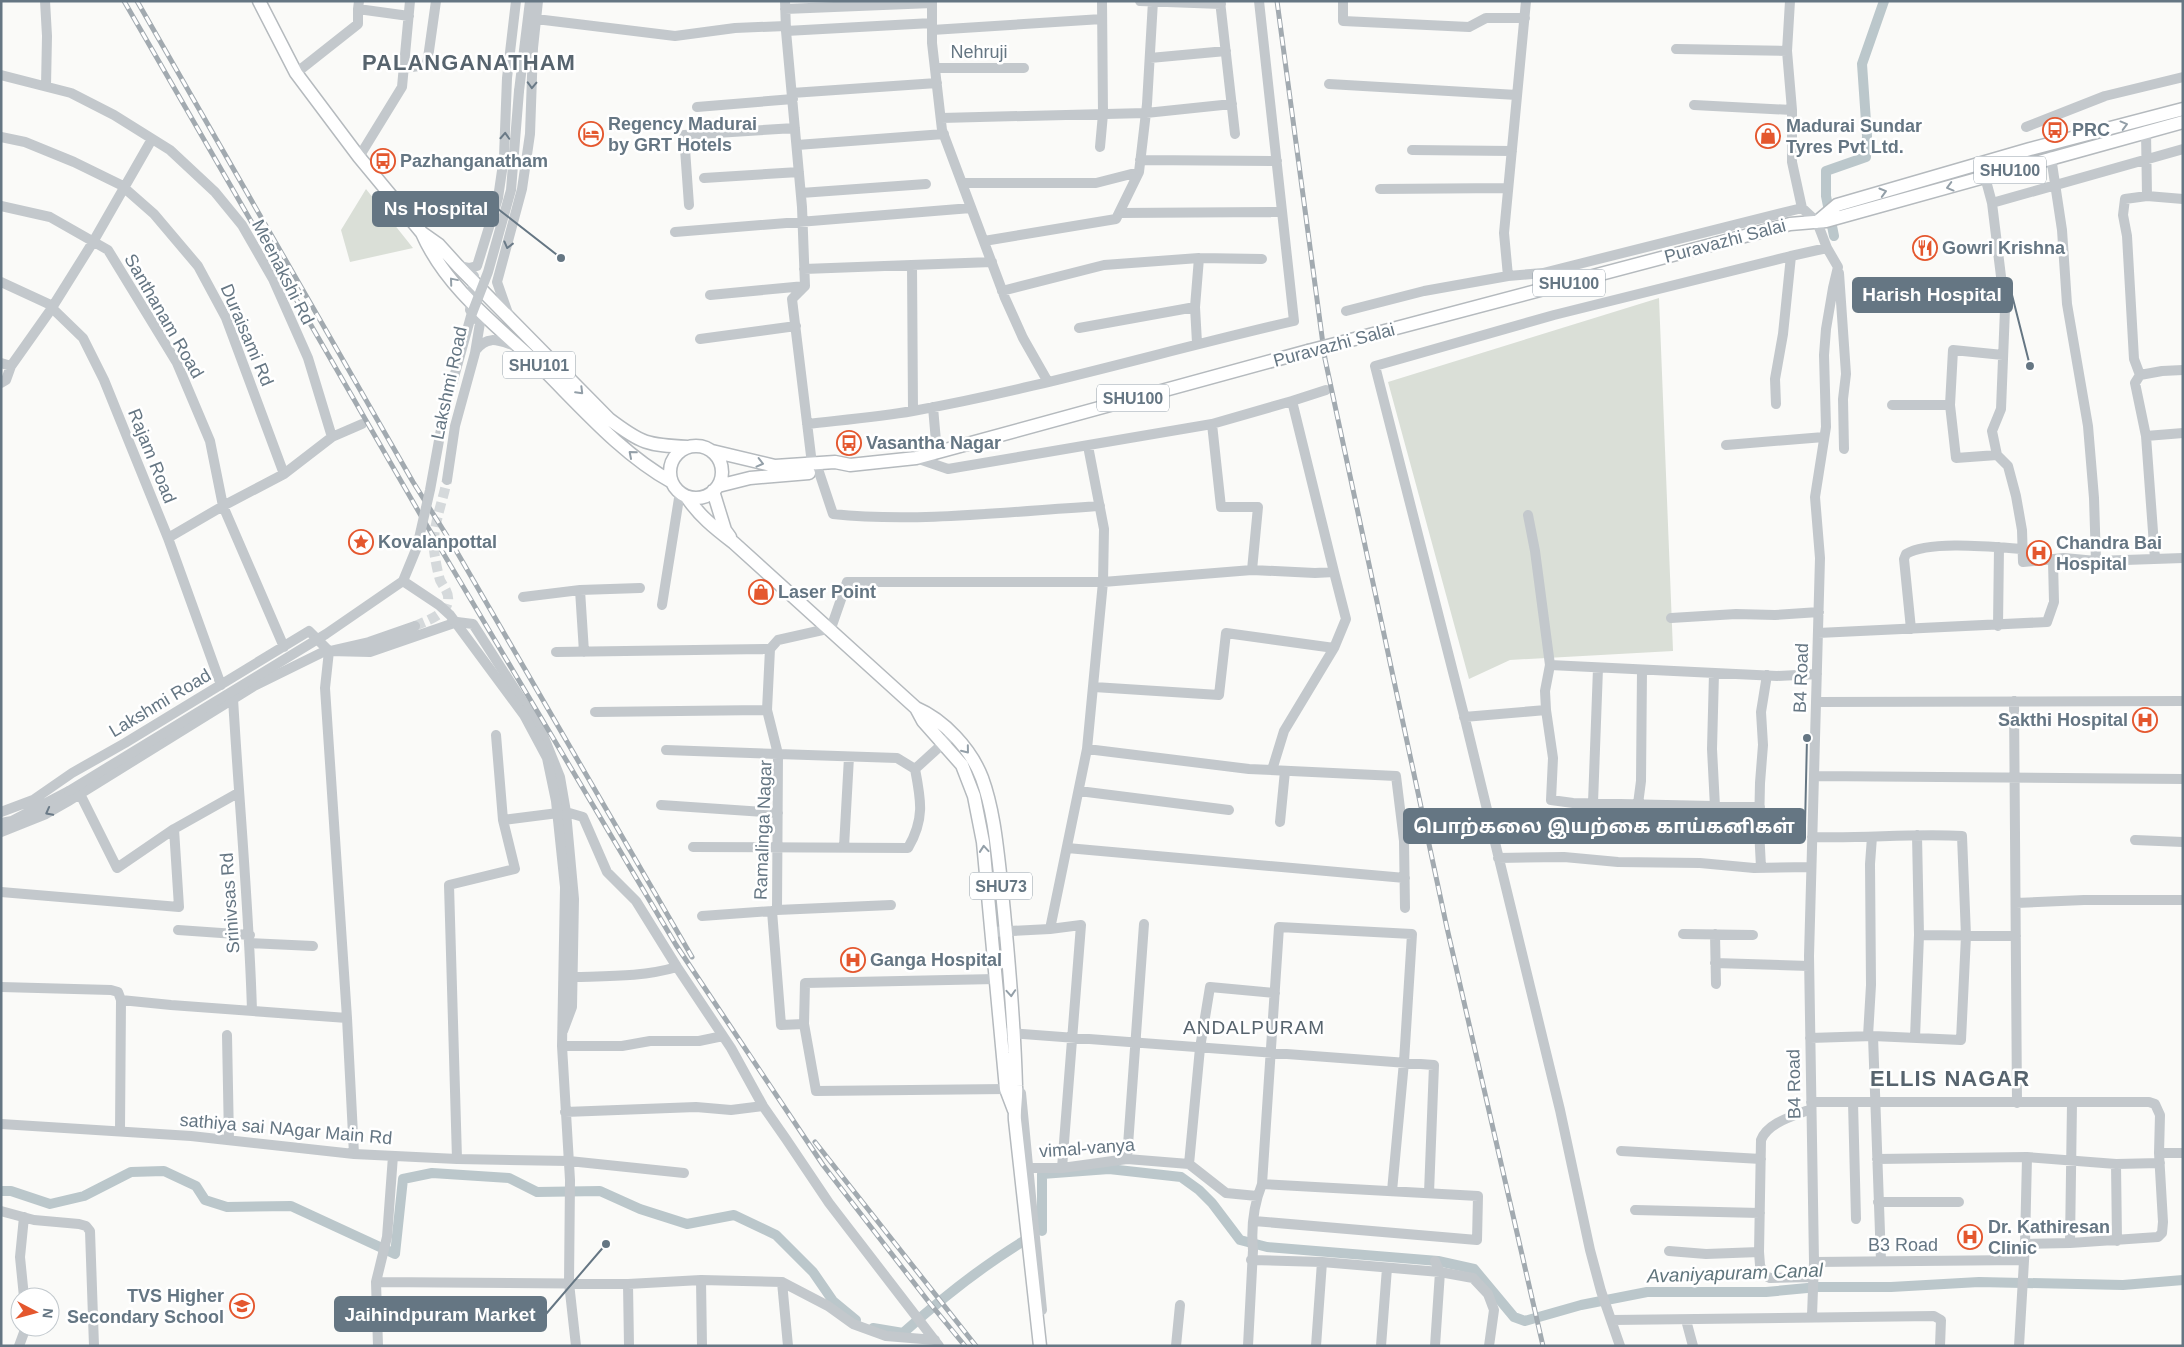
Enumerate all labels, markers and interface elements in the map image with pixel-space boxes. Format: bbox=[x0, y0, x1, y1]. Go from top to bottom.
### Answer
street label: Nehruji bbox=[950, 42, 1008, 62]
district label: PALANGANATHAM bbox=[362, 50, 576, 75]
one-way arrow bbox=[526, 81, 537, 89]
place label: Regency Madurai by GRT Hotels bbox=[608, 114, 757, 155]
place label: Madurai Sundar Tyres Pvt Ltd. bbox=[1786, 116, 1922, 157]
bus stop icon: PRC bbox=[2042, 117, 2068, 143]
place label: PRC bbox=[2072, 120, 2110, 140]
one-way arrow bbox=[2120, 120, 2128, 130]
hotel icon: Regency Madurai by GRT Hotels bbox=[578, 121, 604, 147]
shop icon: Madurai Sundar Tyres Pvt Ltd. bbox=[1755, 123, 1781, 149]
one-way arrow bbox=[500, 132, 511, 140]
bus stop icon: Pazhanganatham bbox=[370, 148, 396, 174]
place label: Pazhanganatham bbox=[400, 151, 548, 171]
road number: SHU100 bbox=[1974, 156, 2046, 184]
one-way arrow bbox=[1947, 181, 1955, 191]
one-way arrow bbox=[1879, 187, 1887, 197]
callout: Ns Hospital bbox=[373, 192, 498, 226]
text: Ns Hospital bbox=[384, 198, 488, 219]
street label: Puravazhi Salai bbox=[1662, 215, 1788, 267]
street label: Meenakshi Rd bbox=[248, 216, 318, 328]
restaurant icon: Gowri Krishna bbox=[1912, 235, 1938, 261]
place label: Gowri Krishna bbox=[1942, 238, 2066, 258]
one-way arrow bbox=[503, 240, 514, 249]
street label: Santhanam Road bbox=[120, 250, 208, 382]
road number: SHU100 bbox=[1533, 270, 1605, 296]
one-way arrow bbox=[449, 277, 458, 286]
callout: Harish Hospital bbox=[1853, 278, 2012, 312]
street label: Duraisami Rd bbox=[216, 281, 278, 389]
text: Harish Hospital bbox=[1862, 284, 2002, 305]
street label: Puravazhi Salai bbox=[1271, 319, 1397, 371]
street label: Lakshmi Road bbox=[427, 325, 471, 441]
road number: SHU101 bbox=[503, 352, 575, 378]
road number: SHU100 bbox=[1097, 384, 1169, 412]
one-way arrow bbox=[574, 385, 583, 394]
street label: Rajam Road bbox=[124, 406, 180, 506]
bus stop icon: Vasantha Nagar bbox=[836, 430, 862, 456]
place label: Vasantha Nagar bbox=[866, 433, 1001, 453]
one-way arrow bbox=[629, 451, 638, 460]
one-way arrow bbox=[755, 457, 763, 467]
place icon: Kovalanpottal bbox=[348, 529, 374, 555]
place label: Kovalanpottal bbox=[378, 532, 497, 552]
place label: Chandra Bai Hospital bbox=[2056, 533, 2162, 574]
hospital icon: Chandra Bai Hospital bbox=[2026, 540, 2052, 566]
shop icon: Laser Point bbox=[748, 579, 774, 605]
place label: Laser Point bbox=[778, 582, 876, 602]
street label: B4 Road bbox=[1790, 643, 1812, 713]
street label: Lakshmi Road bbox=[106, 665, 214, 741]
hospital icon: Sakthi Hospital bbox=[2132, 707, 2158, 733]
place label: Sakthi Hospital bbox=[1998, 710, 2128, 730]
one-way arrow bbox=[960, 745, 969, 754]
street label: Ramalinga Nagar bbox=[751, 760, 775, 900]
one-way arrow bbox=[45, 806, 54, 816]
callout: பொற்கலை இயற்கை காய்கனிகள் bbox=[1404, 809, 1805, 843]
text: பொற்கலை இயற்கை காய்கனிகள் bbox=[1413, 816, 1795, 840]
one-way arrow bbox=[979, 845, 990, 853]
street label: Srinivsas Rd bbox=[217, 852, 243, 954]
road number: SHU73 bbox=[970, 872, 1032, 899]
hospital icon: Ganga Hospital bbox=[840, 947, 866, 973]
place label: Ganga Hospital bbox=[870, 950, 1002, 970]
one-way arrow bbox=[1005, 990, 1016, 998]
district label: ANDALPURAM bbox=[1183, 1017, 1325, 1038]
street label: B4 Road bbox=[1783, 1049, 1805, 1119]
district label: ELLIS NAGAR bbox=[1870, 1066, 2030, 1091]
street label: sathiya sai NAgar Main Rd bbox=[179, 1110, 393, 1148]
street label: vimal-vanya bbox=[1038, 1135, 1137, 1161]
place label: Dr. Kathiresan Clinic bbox=[1988, 1217, 2110, 1258]
hospital icon: Dr. Kathiresan Clinic bbox=[1957, 1224, 1983, 1250]
street label: B3 Road bbox=[1868, 1235, 1938, 1255]
water label: Avaniyapuram Canal bbox=[1646, 1259, 1824, 1287]
place label: TVS Higher Secondary School bbox=[67, 1286, 224, 1327]
north arrow bbox=[10, 1287, 60, 1337]
school or university icon: TVS Higher Secondary School bbox=[229, 1293, 255, 1319]
callout: Jaihindpuram Market bbox=[335, 1297, 546, 1331]
text: Jaihindpuram Market bbox=[344, 1304, 536, 1325]
text: N bbox=[39, 1307, 56, 1319]

